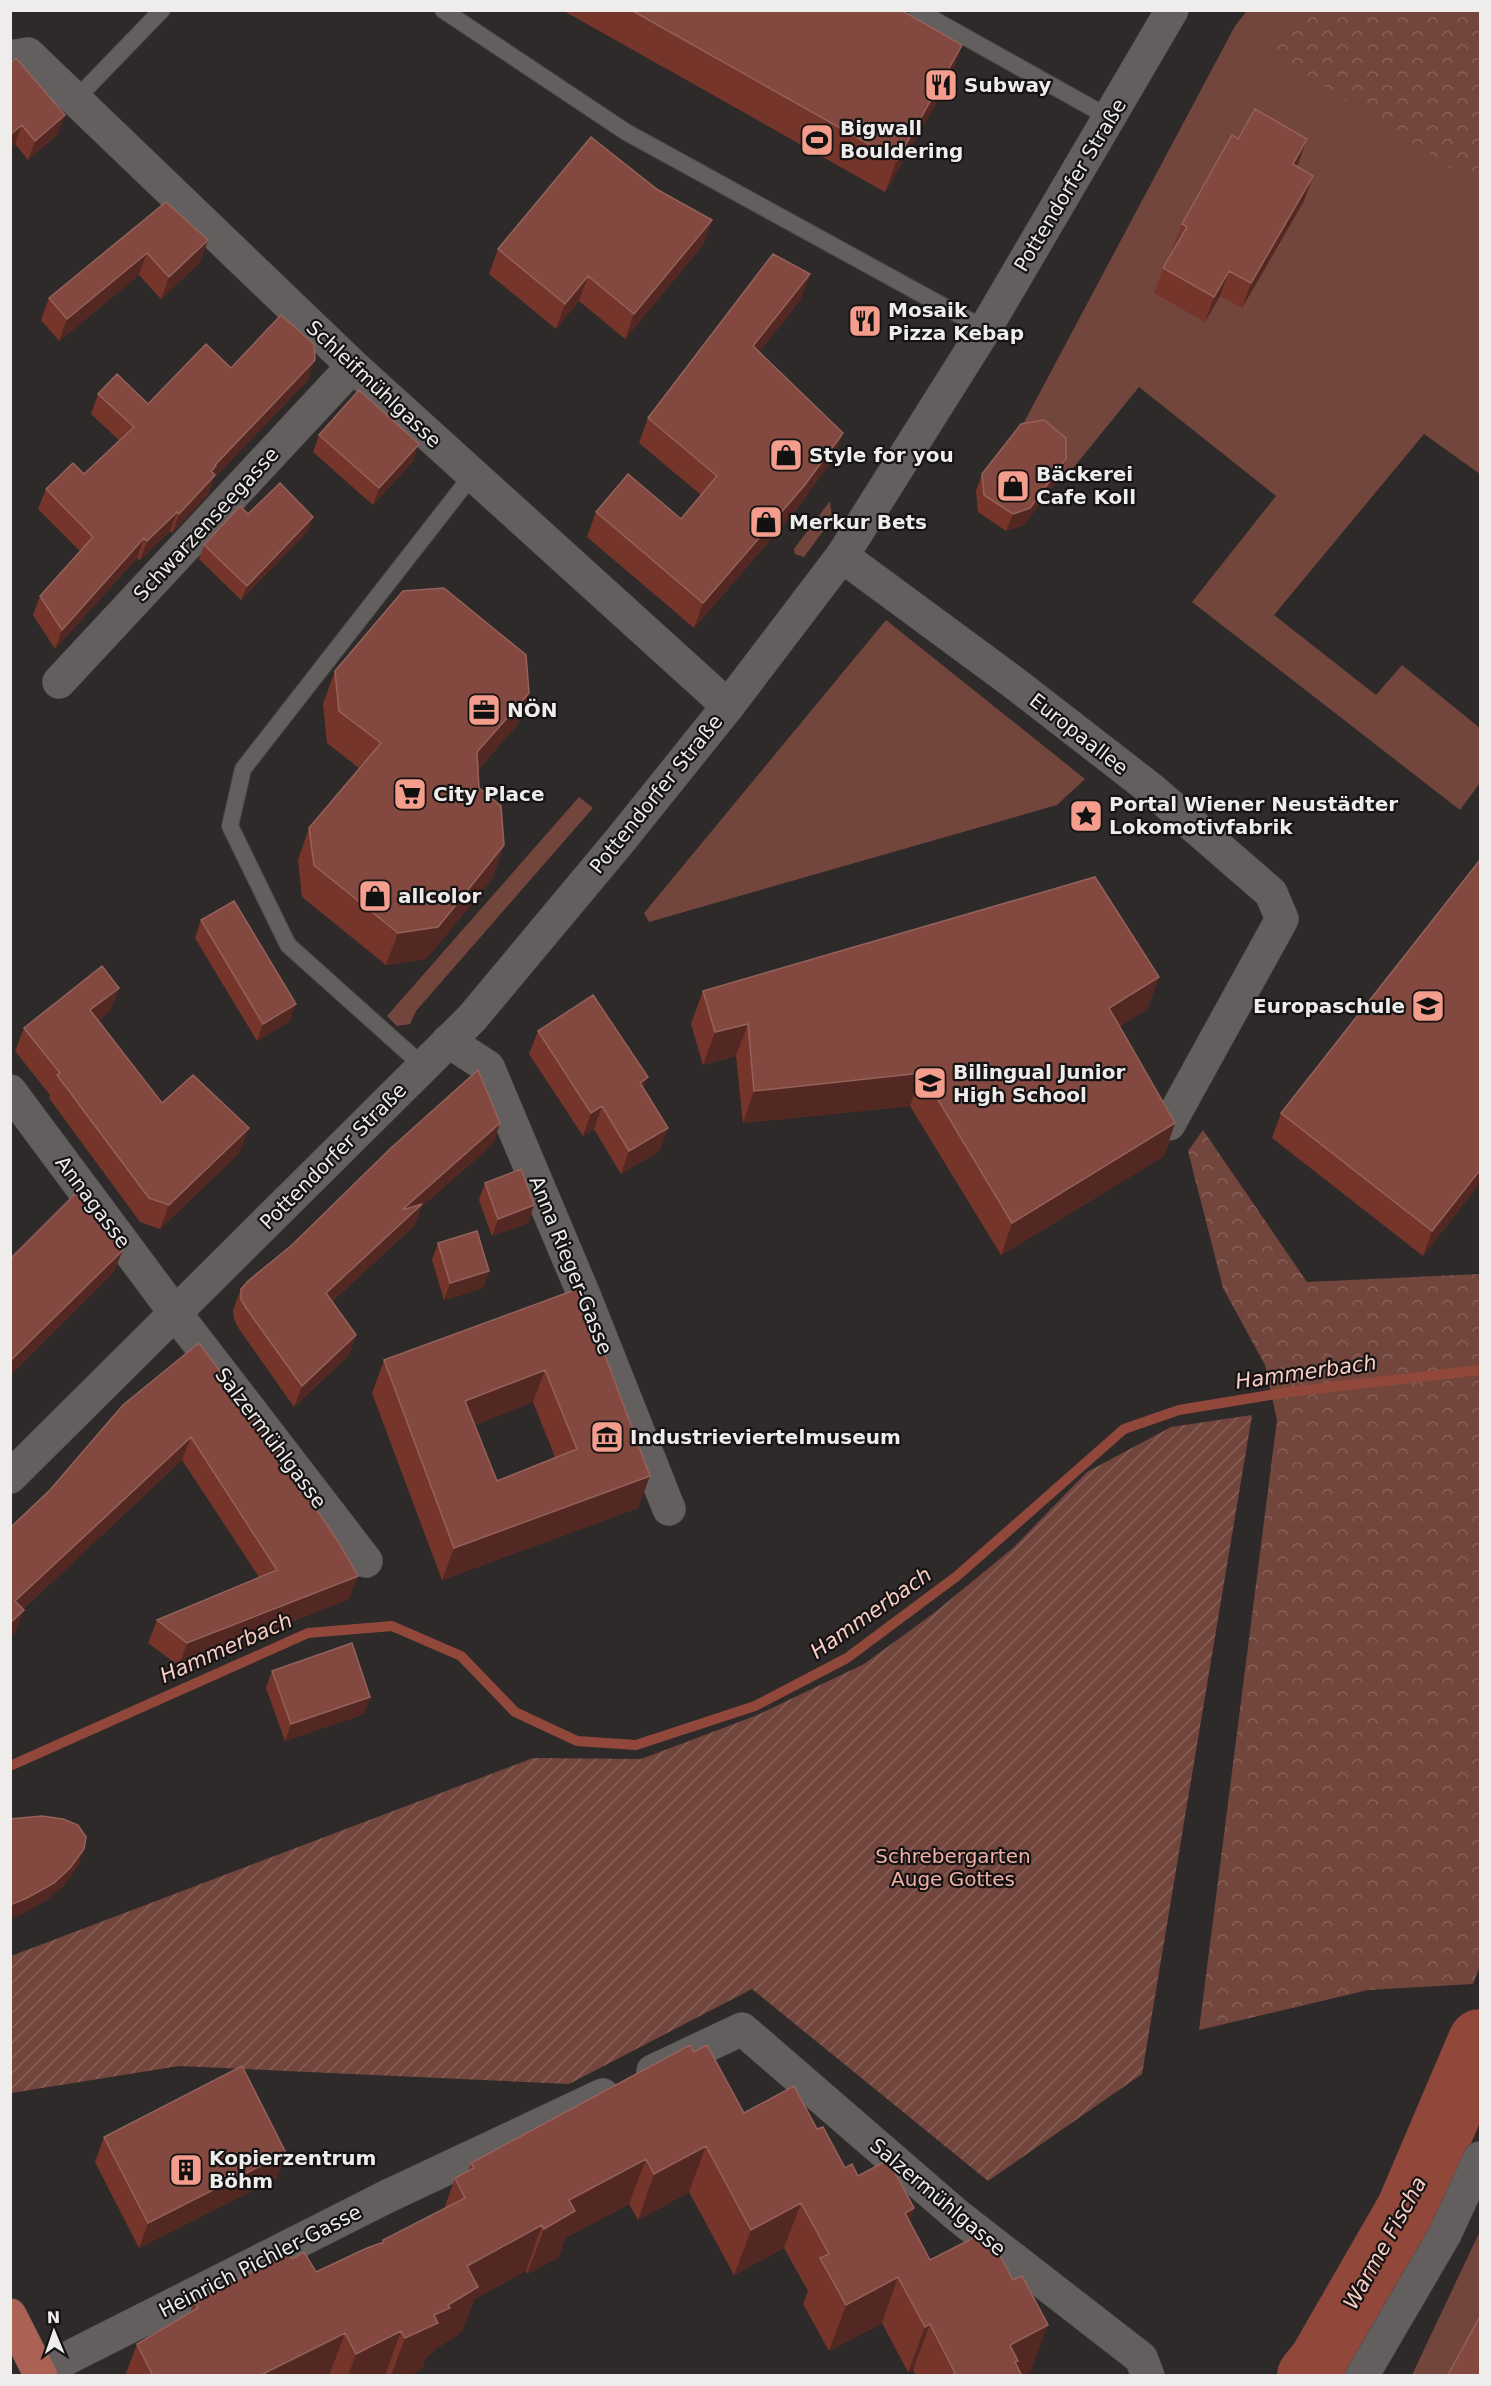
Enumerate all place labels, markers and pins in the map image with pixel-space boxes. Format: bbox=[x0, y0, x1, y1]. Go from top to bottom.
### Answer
restaurant icon: Subway bbox=[923, 67, 959, 103]
place label: Subway bbox=[964, 73, 1051, 97]
place label: Bigwall Bouldering bbox=[840, 116, 963, 163]
sports icon: Bigwall Bouldering bbox=[799, 122, 835, 158]
place label: Mosaik Pizza Kebap bbox=[888, 298, 1024, 345]
restaurant icon: Mosaik Pizza Kebap bbox=[847, 303, 883, 339]
shop icon: Style for you bbox=[768, 437, 804, 473]
place label: Style for you bbox=[809, 443, 954, 467]
place label: Bäckerei Cafe Koll bbox=[1036, 462, 1136, 509]
shop icon: Bäckerei Cafe Koll bbox=[995, 468, 1031, 504]
shop icon: Merkur Bets bbox=[748, 504, 784, 540]
place label: Merkur Bets bbox=[789, 510, 927, 534]
office icon: NÖN bbox=[466, 692, 502, 728]
place label: NÖN bbox=[507, 698, 557, 722]
supermarket icon: City Place bbox=[392, 776, 428, 812]
place label: City Place bbox=[433, 782, 545, 806]
place label: Portal Wiener Neustädter Lokomotivfabrik bbox=[1109, 792, 1398, 839]
place icon: Portal Wiener Neustädter Lokomotivfabrik bbox=[1068, 798, 1104, 834]
shop icon: allcolor bbox=[357, 878, 393, 914]
place label: allcolor bbox=[398, 884, 481, 908]
school or university icon: Europaschule bbox=[1410, 988, 1446, 1024]
place label: Europaschule bbox=[1253, 994, 1405, 1018]
place label: Bilingual Junior High School bbox=[953, 1060, 1125, 1107]
school or university icon: Bilingual Junior High School bbox=[912, 1065, 948, 1101]
museum icon: Industrieviertelmuseum bbox=[589, 1419, 625, 1455]
place label: Industrieviertelmuseum bbox=[630, 1425, 901, 1449]
place label: Kopierzentrum Böhm bbox=[209, 2146, 376, 2193]
building icon: Kopierzentrum Böhm bbox=[168, 2152, 204, 2188]

